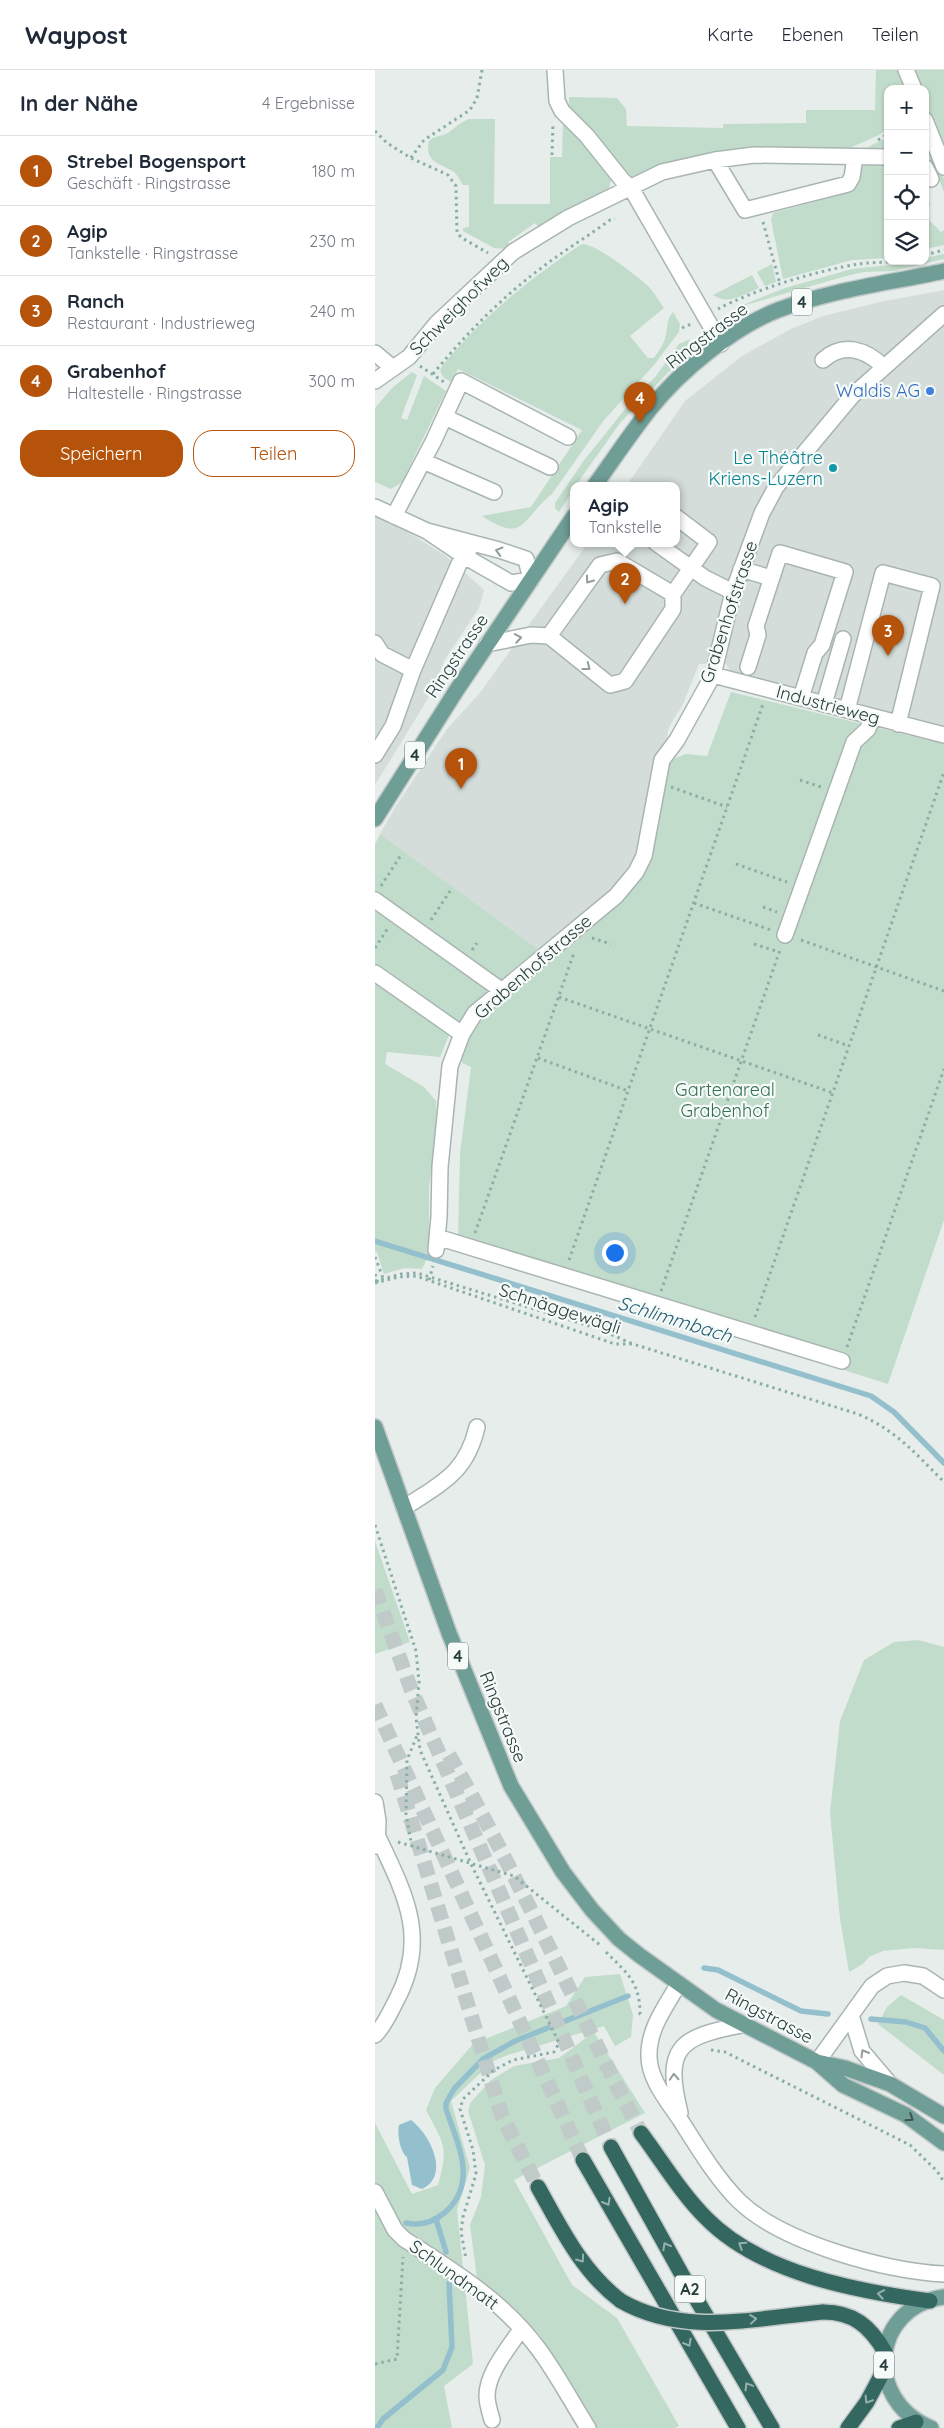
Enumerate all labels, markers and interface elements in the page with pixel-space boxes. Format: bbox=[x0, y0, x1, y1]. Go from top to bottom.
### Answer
text: Waypost bbox=[25, 20, 128, 50]
text: Karte bbox=[707, 23, 753, 46]
text: Ebenen bbox=[781, 23, 844, 46]
text: Teilen bbox=[872, 23, 919, 46]
map controls bbox=[884, 85, 929, 265]
button: + bbox=[884, 85, 929, 130]
text: In der Nähe bbox=[20, 90, 138, 116]
text: 4 Ergebnisse bbox=[262, 93, 355, 113]
button: − bbox=[884, 130, 929, 175]
text: Strebel Bogensport bbox=[67, 149, 246, 173]
text: 1 bbox=[33, 161, 39, 181]
text: 180 m bbox=[312, 161, 355, 181]
text: Geschäft · Ringstrasse bbox=[67, 173, 231, 193]
button: locate bbox=[884, 175, 929, 220]
text: Agip bbox=[67, 219, 108, 243]
button: layers bbox=[884, 220, 929, 265]
text: 2 bbox=[31, 231, 41, 251]
text: 230 m bbox=[309, 231, 355, 251]
text: Tankstelle · Ringstrasse bbox=[67, 243, 238, 263]
street label: Schweighofweg bbox=[404, 251, 513, 360]
road number: 4 bbox=[792, 288, 812, 316]
text: Ranch bbox=[67, 289, 124, 313]
street label: Ringstrasse bbox=[661, 297, 752, 374]
text: 3 bbox=[32, 301, 40, 321]
text: 240 m bbox=[309, 301, 355, 321]
text: Restaurant · Industrieweg bbox=[67, 313, 255, 333]
text: Grabenhof bbox=[67, 359, 166, 383]
text: 4 bbox=[31, 371, 41, 391]
text: 300 m bbox=[309, 371, 355, 391]
place label: Waldis AG bbox=[836, 379, 920, 402]
pin: 4 bbox=[624, 382, 656, 423]
text: Haltestelle · Ringstrasse bbox=[67, 383, 242, 403]
marker: Waldis AG bbox=[924, 385, 936, 397]
button: Speichern bbox=[20, 430, 183, 477]
button: Teilen bbox=[193, 430, 355, 477]
place label: Le Théâtre Kriens-Luzern bbox=[708, 446, 823, 490]
marker: Le Théâtre Kriens-Luzern bbox=[827, 462, 839, 474]
popup bbox=[570, 482, 680, 547]
text: Agip bbox=[588, 493, 629, 517]
text: Tankstelle bbox=[588, 517, 662, 537]
street label: Grabenhofstrasse bbox=[695, 538, 762, 686]
one-way arrow bbox=[496, 546, 504, 556]
pin: 2 bbox=[609, 563, 641, 604]
one-way arrow bbox=[586, 574, 595, 584]
street label: Ringstrasse bbox=[420, 609, 493, 702]
pin: 3 bbox=[872, 615, 904, 656]
one-way arrow bbox=[513, 633, 522, 643]
one-way arrow bbox=[581, 661, 590, 669]
street label: Industrieweg bbox=[774, 680, 883, 729]
road number: 4 bbox=[405, 742, 425, 768]
pin: 1 bbox=[445, 748, 477, 789]
street label: Grabenhofstrasse bbox=[469, 909, 596, 1024]
park label: Gartenareal Grabenhof bbox=[675, 1078, 775, 1122]
your location bbox=[602, 1240, 628, 1266]
street label: Schnäggewägli bbox=[496, 1278, 624, 1339]
water label: Schlimmbach bbox=[615, 1290, 736, 1348]
road number: 4 bbox=[448, 1642, 468, 1670]
street label: Ringstrasse bbox=[475, 1668, 532, 1766]
street label: Ringstrasse bbox=[721, 1983, 817, 2048]
one-way arrow bbox=[860, 2050, 870, 2059]
one-way arrow bbox=[668, 2072, 679, 2080]
one-way arrow bbox=[905, 2111, 914, 2121]
one-way arrow bbox=[601, 2197, 611, 2206]
street label: Schlundmatt bbox=[405, 2234, 503, 2315]
one-way arrow bbox=[662, 2242, 672, 2251]
one-way arrow bbox=[738, 2242, 747, 2252]
one-way arrow bbox=[575, 2253, 583, 2262]
road number: A2 bbox=[675, 2276, 705, 2302]
one-way arrow bbox=[877, 2289, 886, 2299]
one-way arrow bbox=[749, 2314, 757, 2325]
one-way arrow bbox=[682, 2338, 692, 2347]
road number: 4 bbox=[874, 2352, 894, 2378]
one-way arrow bbox=[744, 2383, 754, 2392]
one-way arrow bbox=[864, 2394, 874, 2403]

